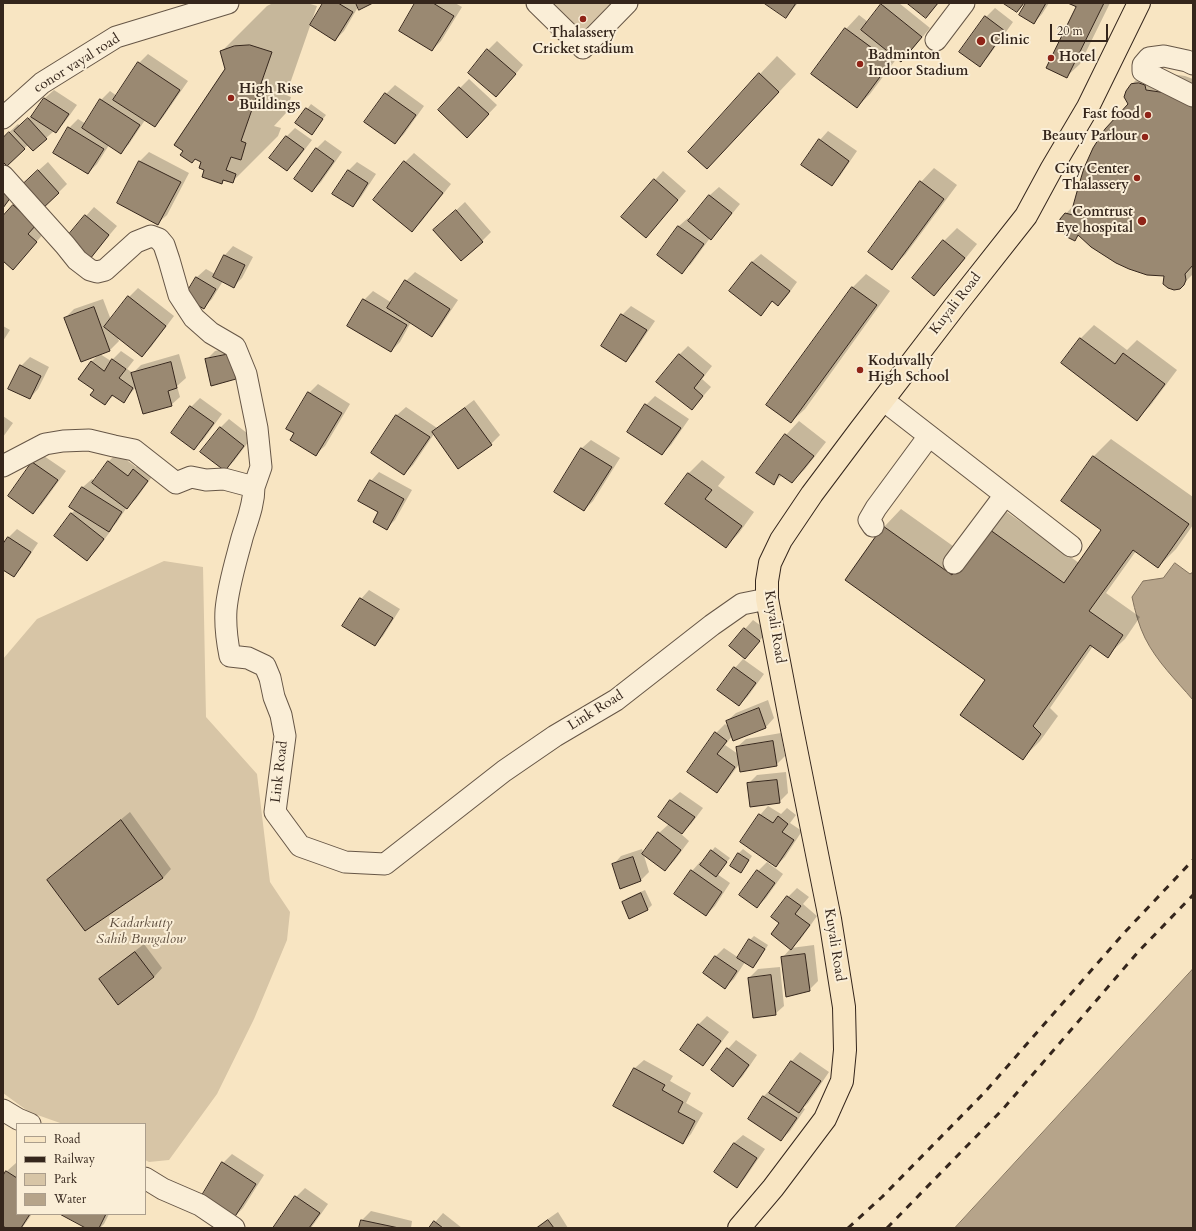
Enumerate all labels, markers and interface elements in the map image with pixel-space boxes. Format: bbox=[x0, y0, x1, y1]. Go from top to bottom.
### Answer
marker: Thalassery Cricket stadium bbox=[578, 14, 588, 24]
scale bar bbox=[1052, 16, 1110, 42]
text: 20 m bbox=[1057, 23, 1083, 39]
place label: Thalassery Cricket stadium bbox=[532, 26, 634, 58]
street label: conor vayal road bbox=[31, 31, 123, 97]
place label: Clinic bbox=[990, 33, 1030, 49]
marker: Clinic bbox=[975, 35, 987, 47]
place label: Badminton Indoor Stadium bbox=[868, 48, 968, 80]
place label: Hotel bbox=[1059, 50, 1095, 66]
marker: Hotel bbox=[1046, 53, 1056, 63]
marker: Badminton Indoor Stadium bbox=[855, 59, 865, 69]
place label: High Rise Buildings bbox=[239, 82, 304, 114]
marker: High Rise Buildings bbox=[226, 93, 236, 103]
place label: Fast food bbox=[1082, 107, 1140, 123]
marker: Fast food bbox=[1143, 110, 1153, 120]
place label: Beauty Parlour bbox=[1042, 129, 1137, 145]
marker: Beauty Parlour bbox=[1140, 132, 1150, 142]
place label: City Center Thalassery bbox=[1055, 162, 1129, 194]
marker: City Center Thalassery bbox=[1132, 173, 1142, 183]
place label: Comtrust Eye hospital bbox=[1056, 205, 1133, 238]
marker: Comtrust Eye hospital bbox=[1136, 215, 1148, 227]
street label: Kuyali Road bbox=[927, 270, 985, 338]
place label: Koduvally High School bbox=[868, 354, 949, 386]
marker: Koduvally High School bbox=[855, 365, 865, 375]
street label: Kuyali Road bbox=[760, 589, 788, 665]
street label: Link Road bbox=[565, 687, 627, 735]
street label: Link Road bbox=[268, 740, 292, 804]
street label: Kuyali Road bbox=[820, 907, 848, 983]
park label: Kadarkutty Sahib Bungalow bbox=[96, 916, 186, 948]
legend bbox=[16, 1123, 146, 1215]
text: Road bbox=[54, 1131, 80, 1147]
text: Railway bbox=[54, 1151, 95, 1167]
text: Park bbox=[54, 1171, 77, 1187]
text: Water bbox=[54, 1191, 86, 1207]

